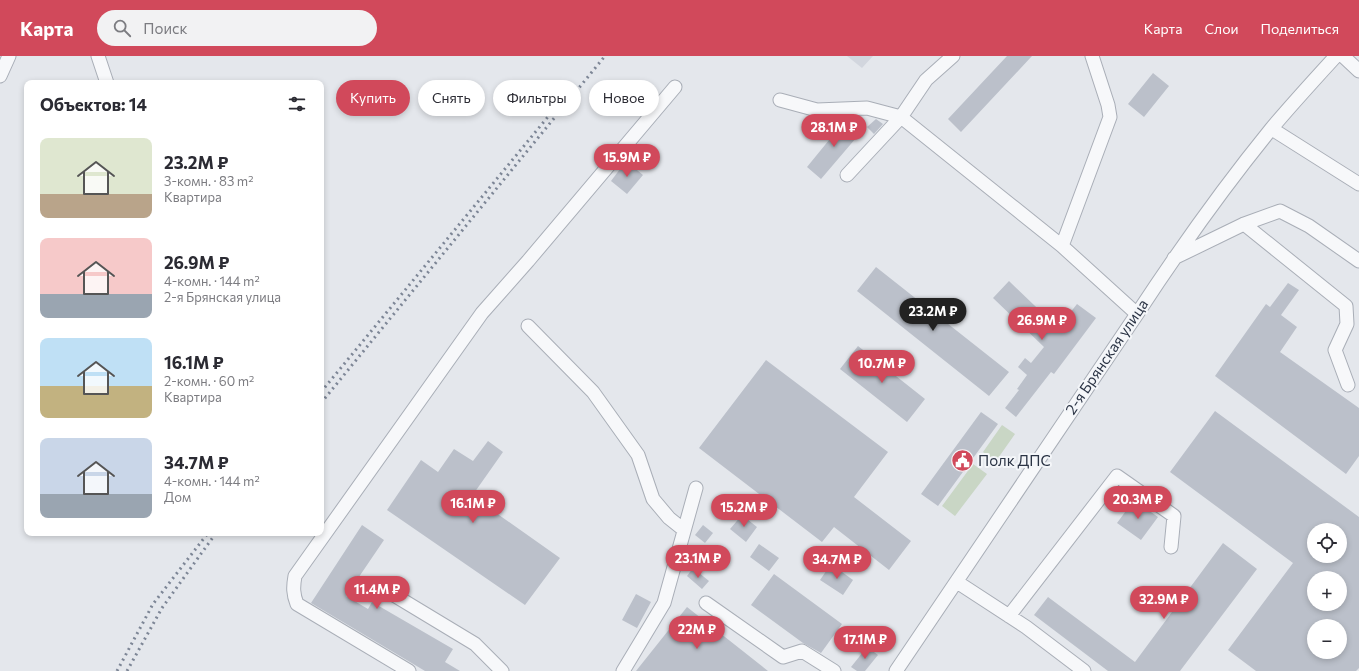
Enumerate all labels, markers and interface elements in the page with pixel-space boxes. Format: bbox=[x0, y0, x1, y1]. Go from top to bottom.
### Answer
search box bbox=[97, 10, 377, 46]
text: Карта bbox=[20, 17, 73, 40]
icon: search bbox=[111, 17, 133, 39]
text: Поиск bbox=[143, 19, 188, 37]
text: Карта bbox=[1144, 20, 1182, 37]
text: Слои bbox=[1204, 20, 1239, 37]
text: Поделиться bbox=[1261, 20, 1339, 37]
chip: Купить bbox=[336, 80, 410, 116]
chip: Снять bbox=[418, 80, 485, 116]
chip: Фильтры bbox=[493, 80, 581, 116]
chip: Новое bbox=[589, 80, 659, 116]
icon: filters bbox=[286, 93, 308, 115]
text: Объектов: 14 bbox=[40, 94, 147, 115]
pin: 28.1M ₽ bbox=[797, 114, 871, 148]
text: 28.1M ₽ bbox=[810, 119, 858, 135]
pin: 15.9M ₽ bbox=[590, 144, 664, 178]
text: 15.9M ₽ bbox=[603, 149, 651, 165]
text: 23.2M ₽ bbox=[164, 152, 228, 173]
icon: home bbox=[72, 154, 120, 202]
text: 3-комн. · 83 m² bbox=[164, 173, 253, 189]
text: Квартира bbox=[164, 189, 222, 205]
text: 26.9M ₽ bbox=[164, 252, 229, 273]
icon: home bbox=[72, 254, 120, 302]
text: 4-комн. · 144 m² bbox=[164, 273, 260, 289]
text: 2-я Брянская улица bbox=[164, 289, 281, 305]
street label: 2-я Брянская улица bbox=[1061, 295, 1151, 417]
pin: 23.2M ₽ bbox=[896, 298, 970, 332]
text: 23.2M ₽ bbox=[908, 303, 958, 319]
pin: 26.9M ₽ bbox=[1005, 307, 1079, 341]
text: 26.9M ₽ bbox=[1017, 312, 1067, 328]
pin: 10.7M ₽ bbox=[845, 350, 919, 384]
text: 16.1M ₽ bbox=[164, 352, 224, 373]
icon: home bbox=[72, 354, 120, 402]
text: 10.7M ₽ bbox=[858, 355, 906, 371]
text: 2-комн. · 60 m² bbox=[164, 373, 254, 389]
text: Квартира bbox=[164, 389, 222, 405]
public building icon: Полк ДПС bbox=[950, 448, 976, 474]
place label: Полк ДПС bbox=[978, 451, 1051, 469]
text: 34.7M ₽ bbox=[164, 452, 229, 473]
icon: home bbox=[72, 454, 120, 502]
text: 4-комн. · 144 m² bbox=[164, 473, 260, 489]
pin: 20.3M ₽ bbox=[1101, 486, 1175, 520]
text: Дом bbox=[164, 489, 191, 505]
pin: 16.1M ₽ bbox=[436, 490, 510, 524]
text: 20.3M ₽ bbox=[1113, 491, 1163, 507]
pin: 15.2M ₽ bbox=[707, 494, 781, 528]
text: 16.1M ₽ bbox=[450, 495, 496, 511]
text: 15.2M ₽ bbox=[720, 499, 768, 515]
map controls bbox=[1307, 523, 1347, 659]
button: locate bbox=[1307, 523, 1347, 563]
pin: 23.1M ₽ bbox=[661, 545, 735, 579]
pin: 34.7M ₽ bbox=[800, 546, 874, 580]
text: 23.1M ₽ bbox=[675, 550, 721, 566]
text: 34.7M ₽ bbox=[812, 551, 862, 567]
button: + bbox=[1307, 571, 1347, 611]
pin: 11.4M ₽ bbox=[340, 576, 414, 610]
text: 11.4M ₽ bbox=[354, 581, 400, 597]
pin: 32.9M ₽ bbox=[1127, 586, 1201, 620]
text: 32.9M ₽ bbox=[1139, 591, 1189, 607]
pin: 22M ₽ bbox=[669, 616, 725, 650]
button: − bbox=[1307, 619, 1347, 659]
text: 22M ₽ bbox=[678, 621, 716, 637]
pin: 17.1M ₽ bbox=[828, 626, 902, 660]
text: 17.1M ₽ bbox=[843, 631, 887, 647]

